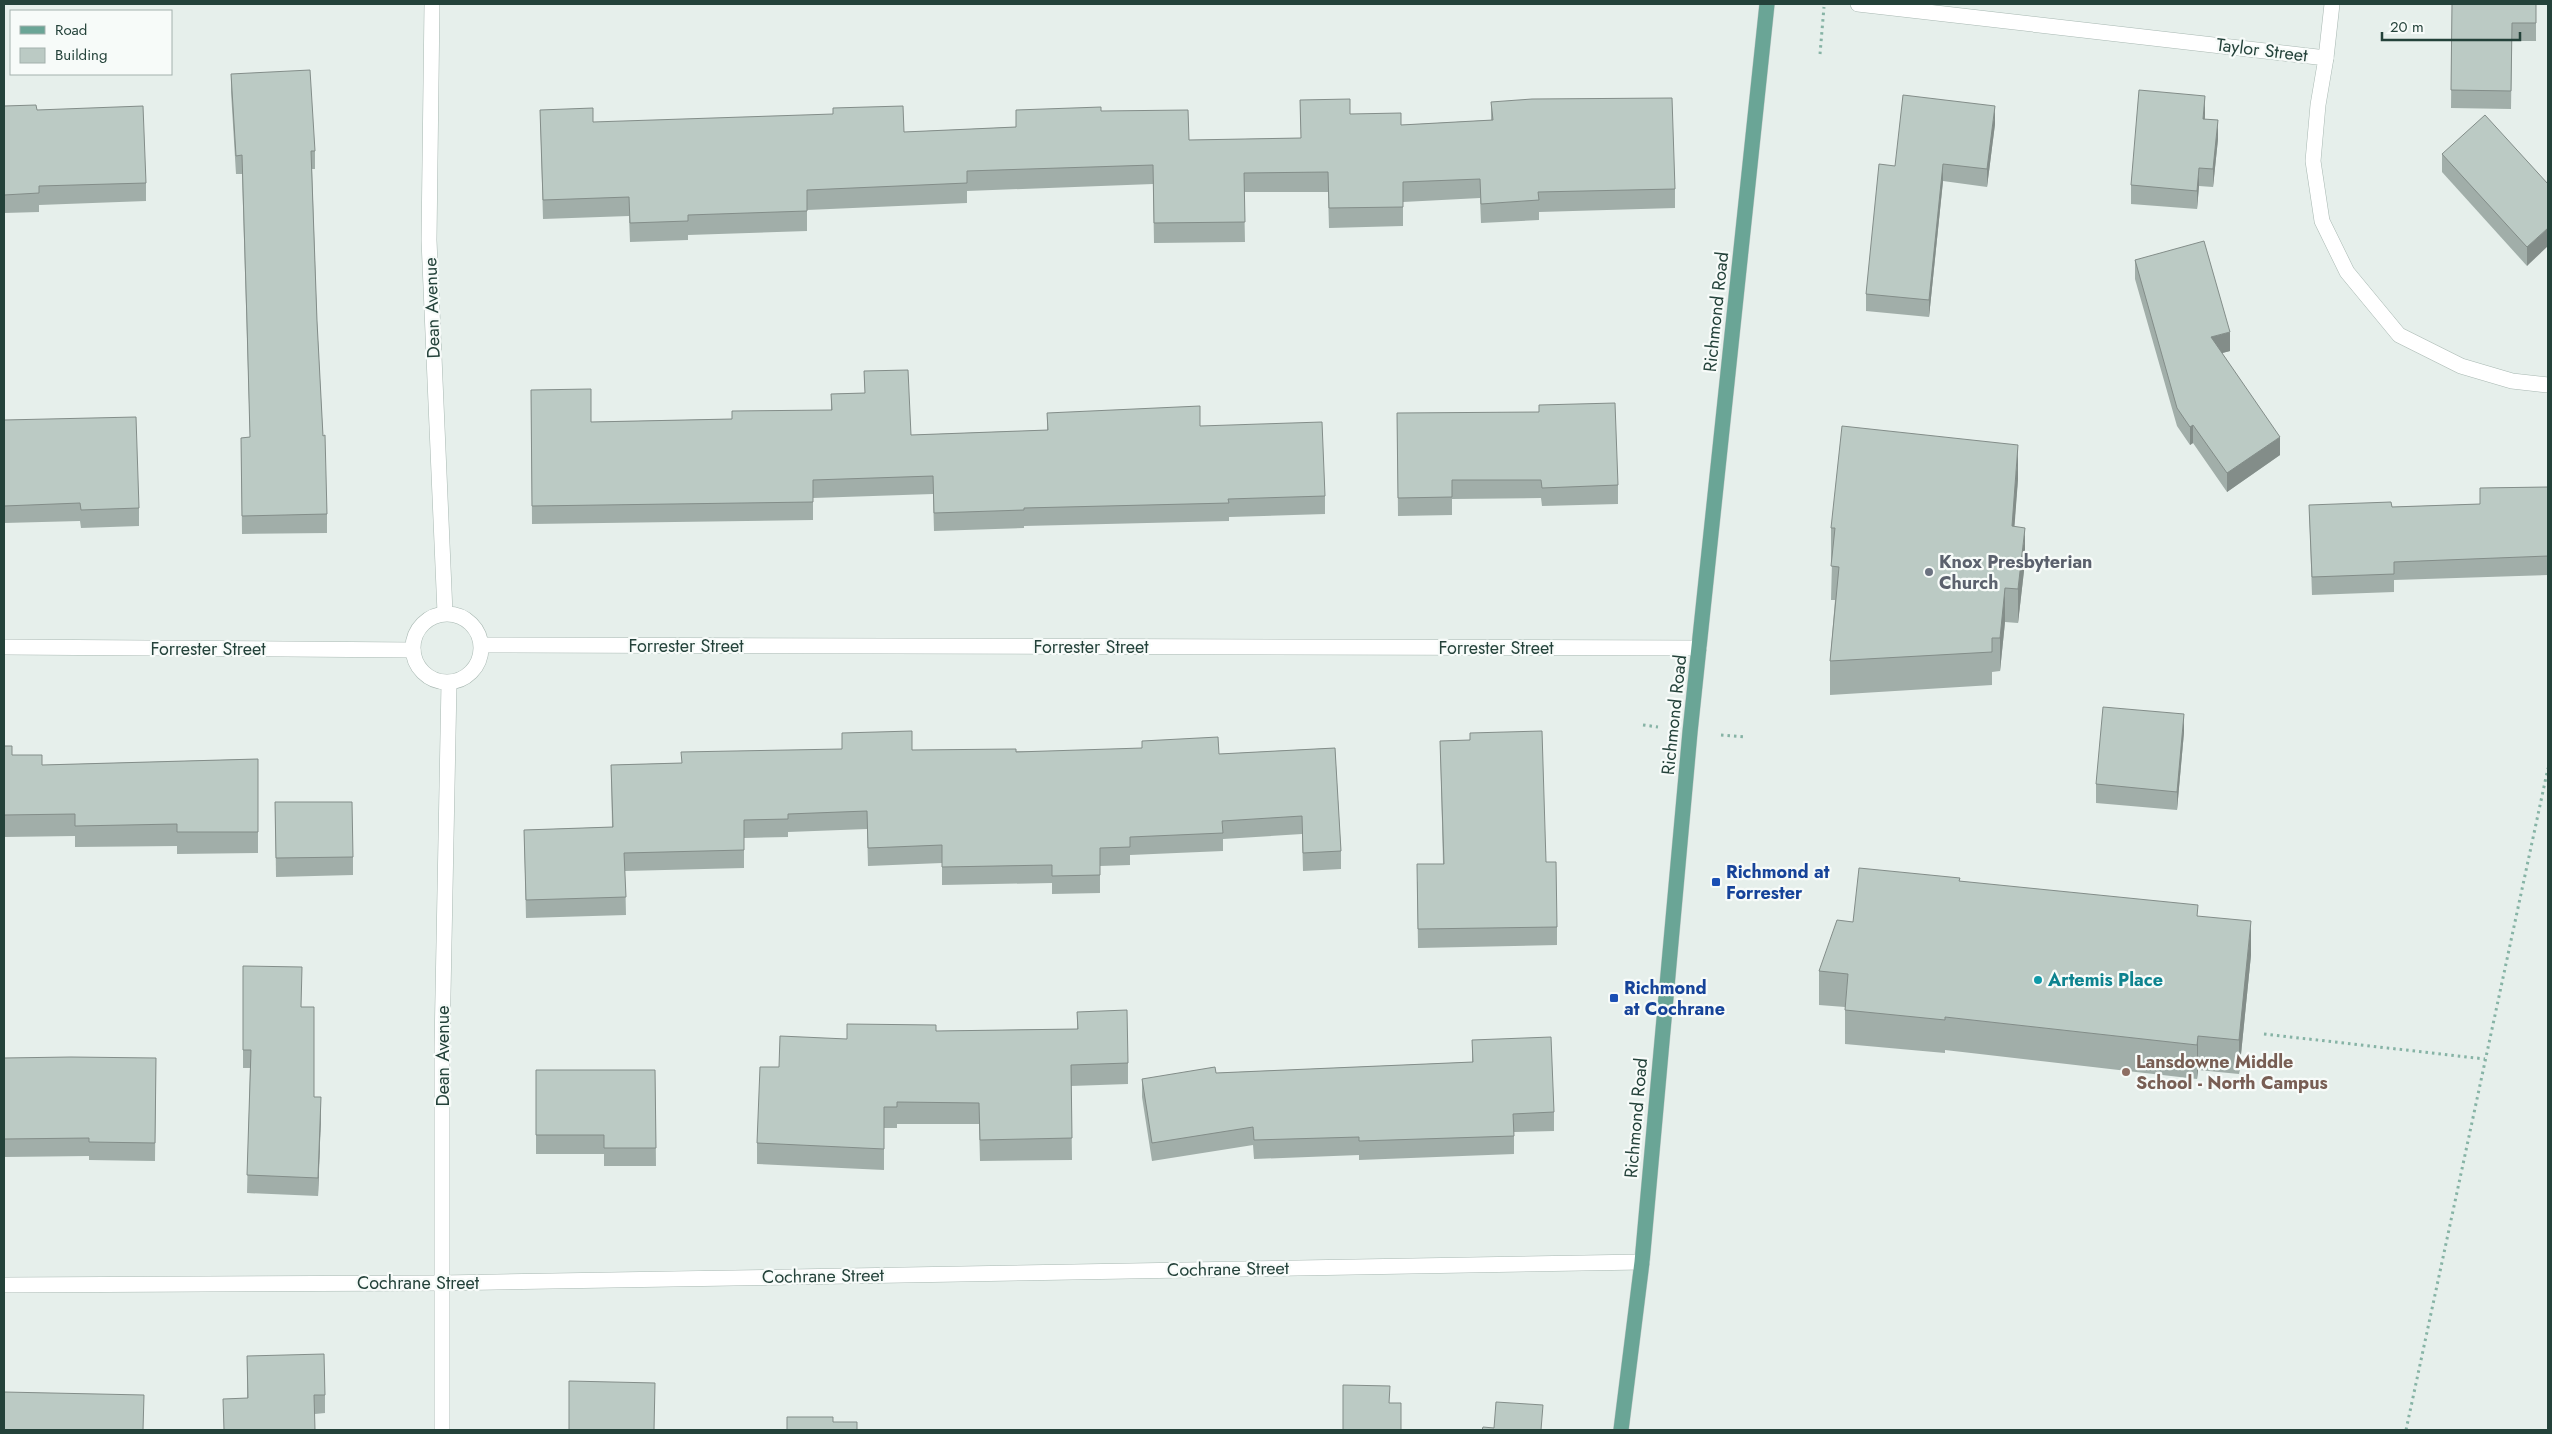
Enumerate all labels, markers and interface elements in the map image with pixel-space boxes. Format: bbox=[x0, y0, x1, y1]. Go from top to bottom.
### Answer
legend bbox=[10, 10, 172, 75]
scale bar bbox=[2382, 10, 2520, 42]
text: 20 m bbox=[2390, 16, 2424, 38]
text: Road bbox=[55, 19, 87, 41]
street label: Taylor Street bbox=[2215, 32, 2310, 69]
text: Building bbox=[55, 44, 107, 66]
street label: Richmond Road bbox=[1697, 251, 1735, 373]
street label: Dean Avenue bbox=[417, 257, 447, 359]
place label: Knox Presbyterian Church bbox=[1939, 549, 2092, 596]
marker: Knox Presbyterian Church bbox=[1923, 566, 1935, 578]
street label: Forrester Street bbox=[628, 633, 744, 659]
street label: Forrester Street bbox=[1033, 634, 1149, 660]
street label: Forrester Street bbox=[1438, 635, 1554, 661]
street label: Forrester Street bbox=[150, 636, 266, 662]
street label: Richmond Road bbox=[1655, 654, 1693, 776]
place label: Richmond at Forrester bbox=[1726, 859, 1830, 906]
marker: Richmond at Forrester bbox=[1710, 876, 1722, 888]
place label: Artemis Place bbox=[2047, 967, 2163, 993]
marker: Artemis Place bbox=[2032, 974, 2044, 986]
place label: Richmond at Cochrane bbox=[1624, 975, 1725, 1022]
marker: Richmond at Cochrane bbox=[1608, 992, 1620, 1004]
street label: Dean Avenue bbox=[430, 1005, 456, 1107]
place label: Lansdowne Middle School - North Campus bbox=[2136, 1049, 2328, 1096]
street label: Richmond Road bbox=[1618, 1057, 1654, 1179]
marker: Lansdowne Middle School - North Campus bbox=[2120, 1066, 2132, 1078]
street label: Cochrane Street bbox=[1167, 1255, 1290, 1283]
street label: Cochrane Street bbox=[762, 1262, 885, 1290]
street label: Cochrane Street bbox=[357, 1270, 480, 1296]

